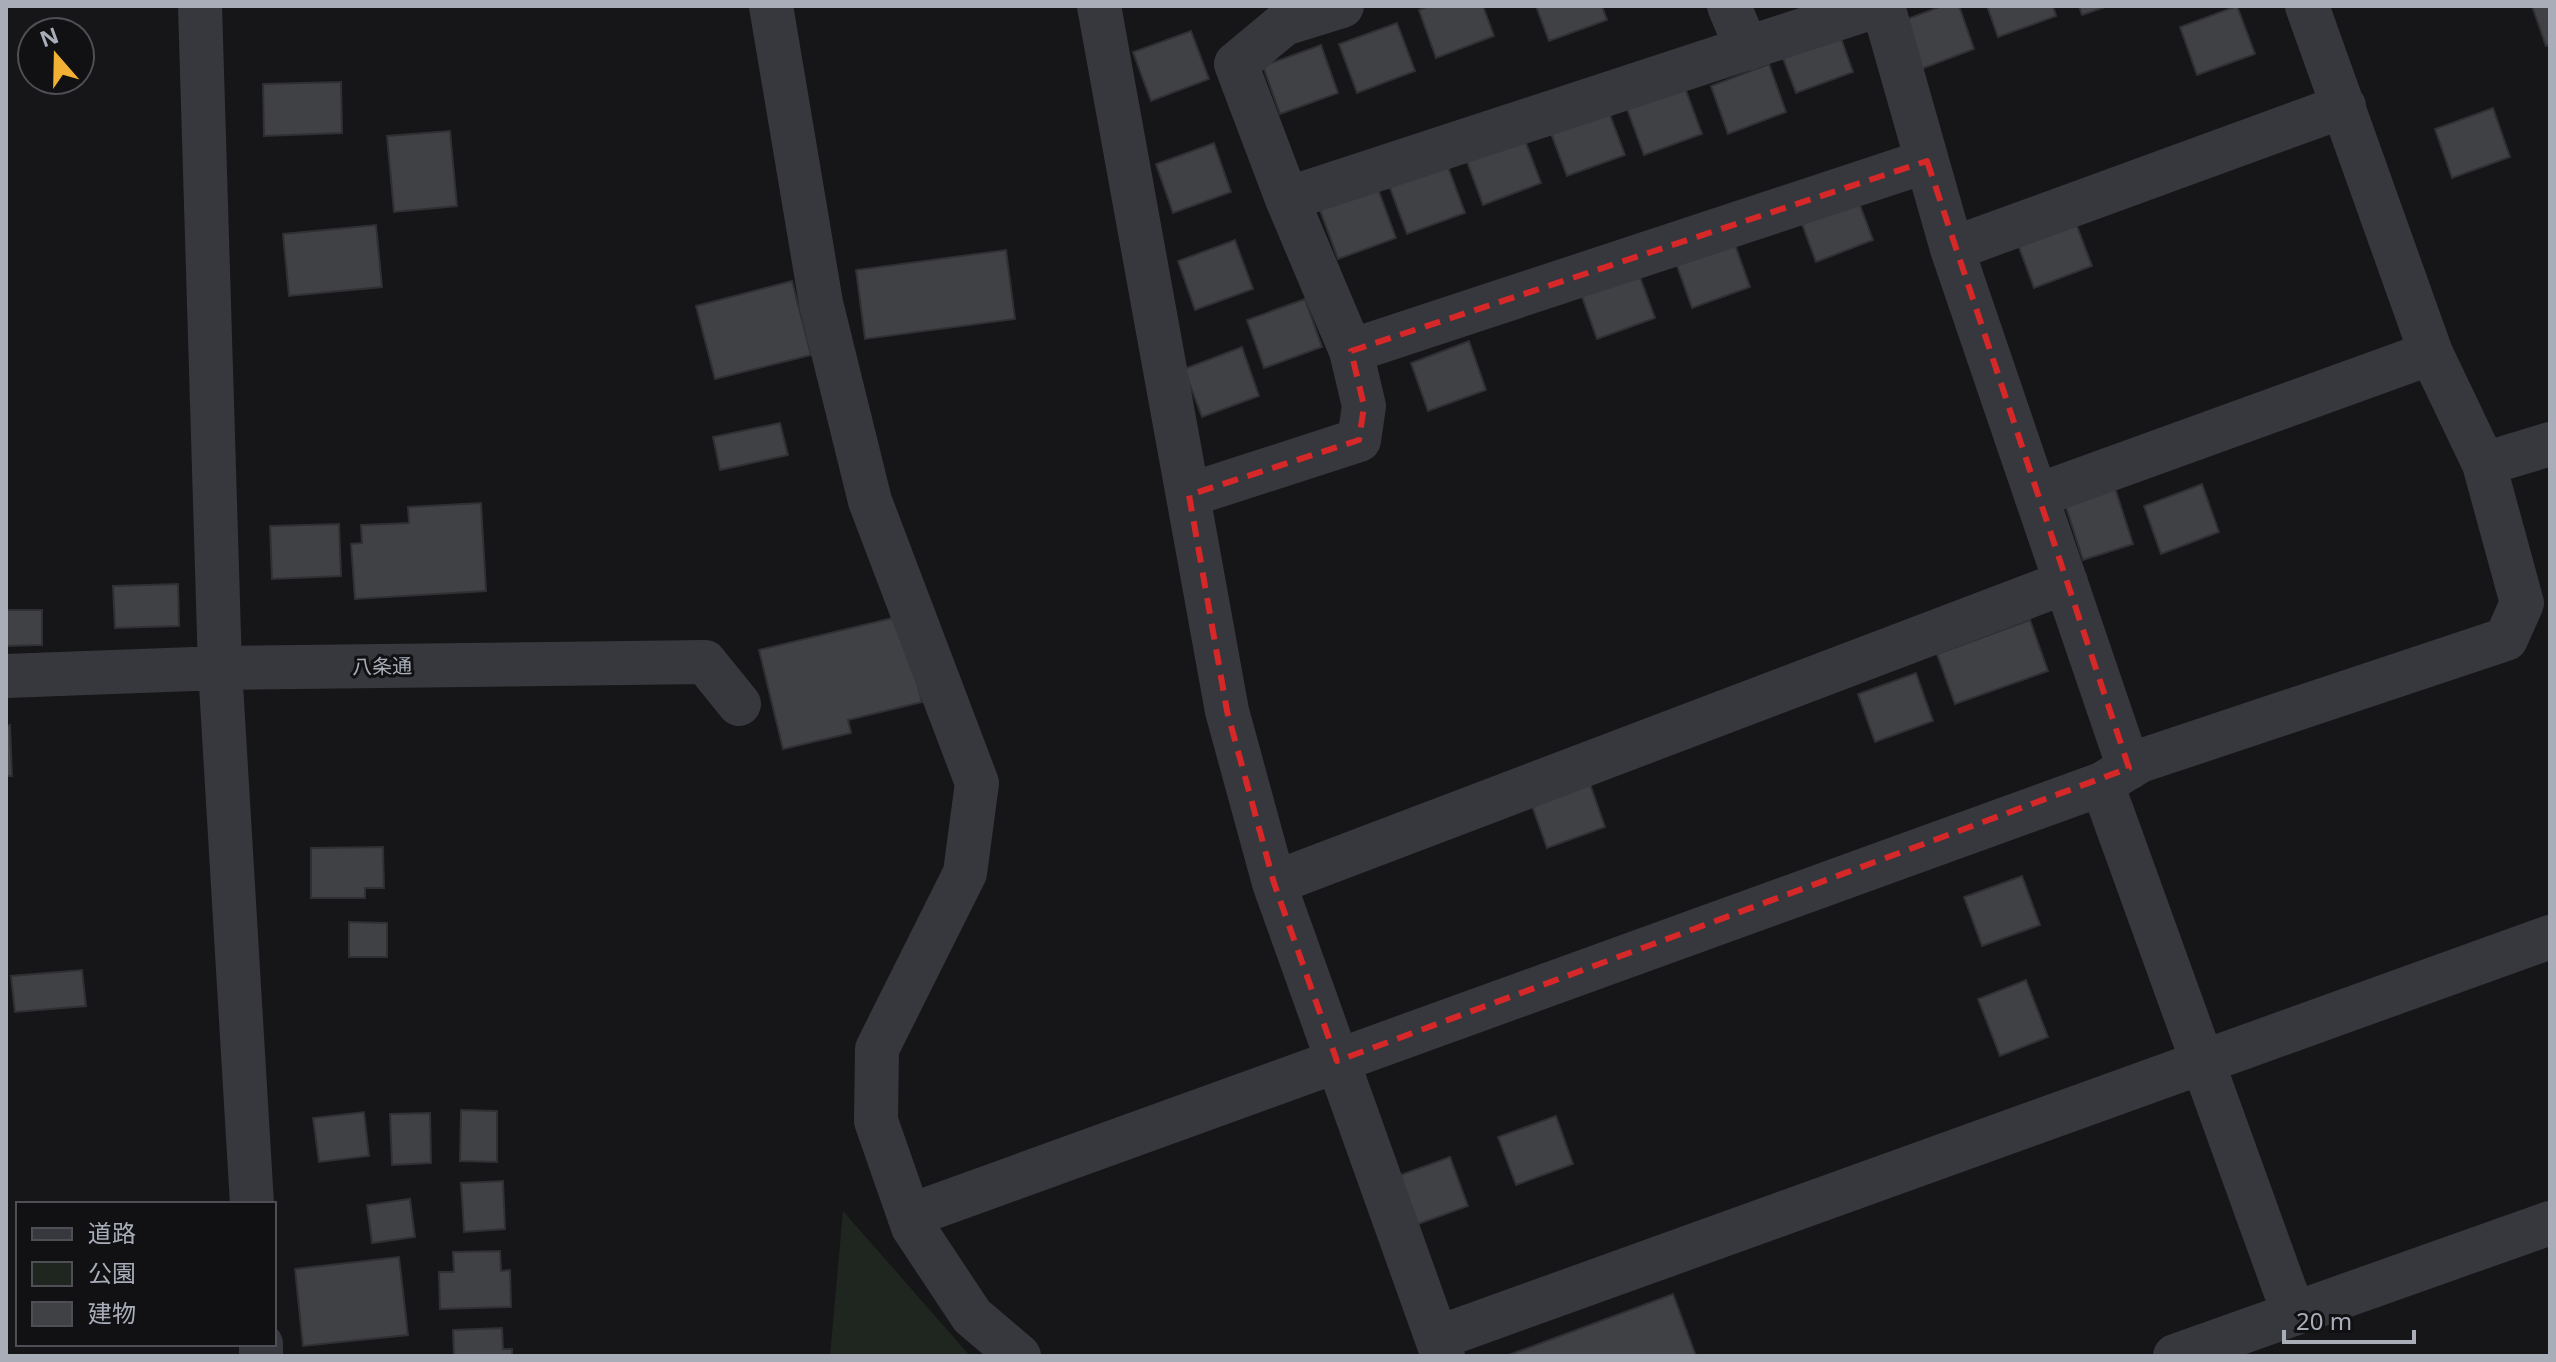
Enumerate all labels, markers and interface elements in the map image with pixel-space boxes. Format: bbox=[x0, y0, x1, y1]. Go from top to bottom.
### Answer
north arrow bbox=[16, 16, 96, 96]
text: N bbox=[35, 19, 62, 53]
street label: 八条通 bbox=[352, 652, 412, 680]
legend bbox=[16, 1202, 276, 1346]
text: 道路 bbox=[88, 1216, 136, 1249]
text: 公園 bbox=[88, 1256, 136, 1289]
scale bar bbox=[2284, 1294, 2414, 1344]
text: 建物 bbox=[88, 1296, 136, 1329]
text: 20 m bbox=[2296, 1304, 2352, 1337]

